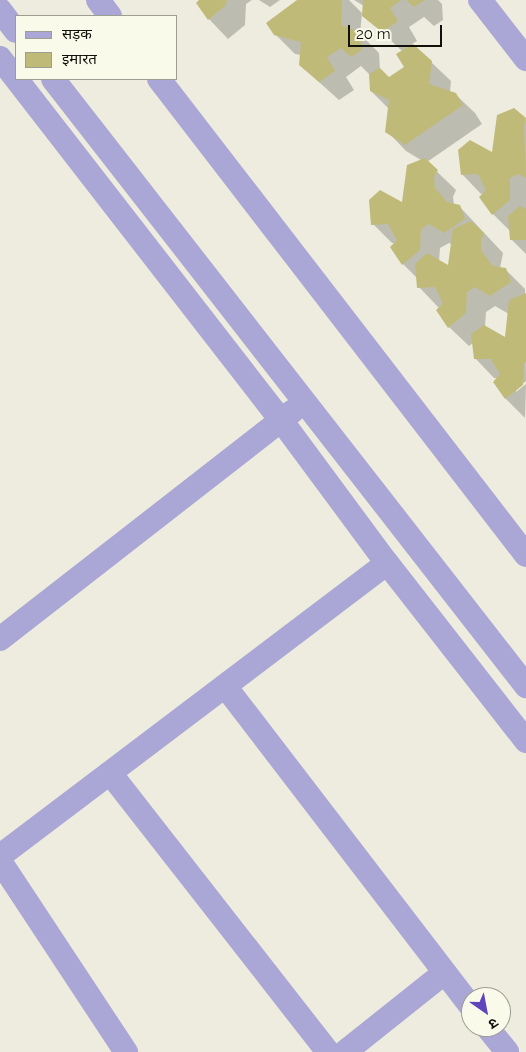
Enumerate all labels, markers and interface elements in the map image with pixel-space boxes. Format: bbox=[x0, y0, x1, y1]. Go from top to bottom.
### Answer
legend bbox=[15, 15, 178, 80]
scale bar bbox=[351, 15, 445, 47]
text: सड़क bbox=[62, 25, 92, 43]
text: 20 m bbox=[356, 25, 391, 43]
text: इमारत bbox=[62, 50, 97, 68]
north arrow bbox=[461, 987, 511, 1037]
text: उ bbox=[486, 1015, 501, 1033]

